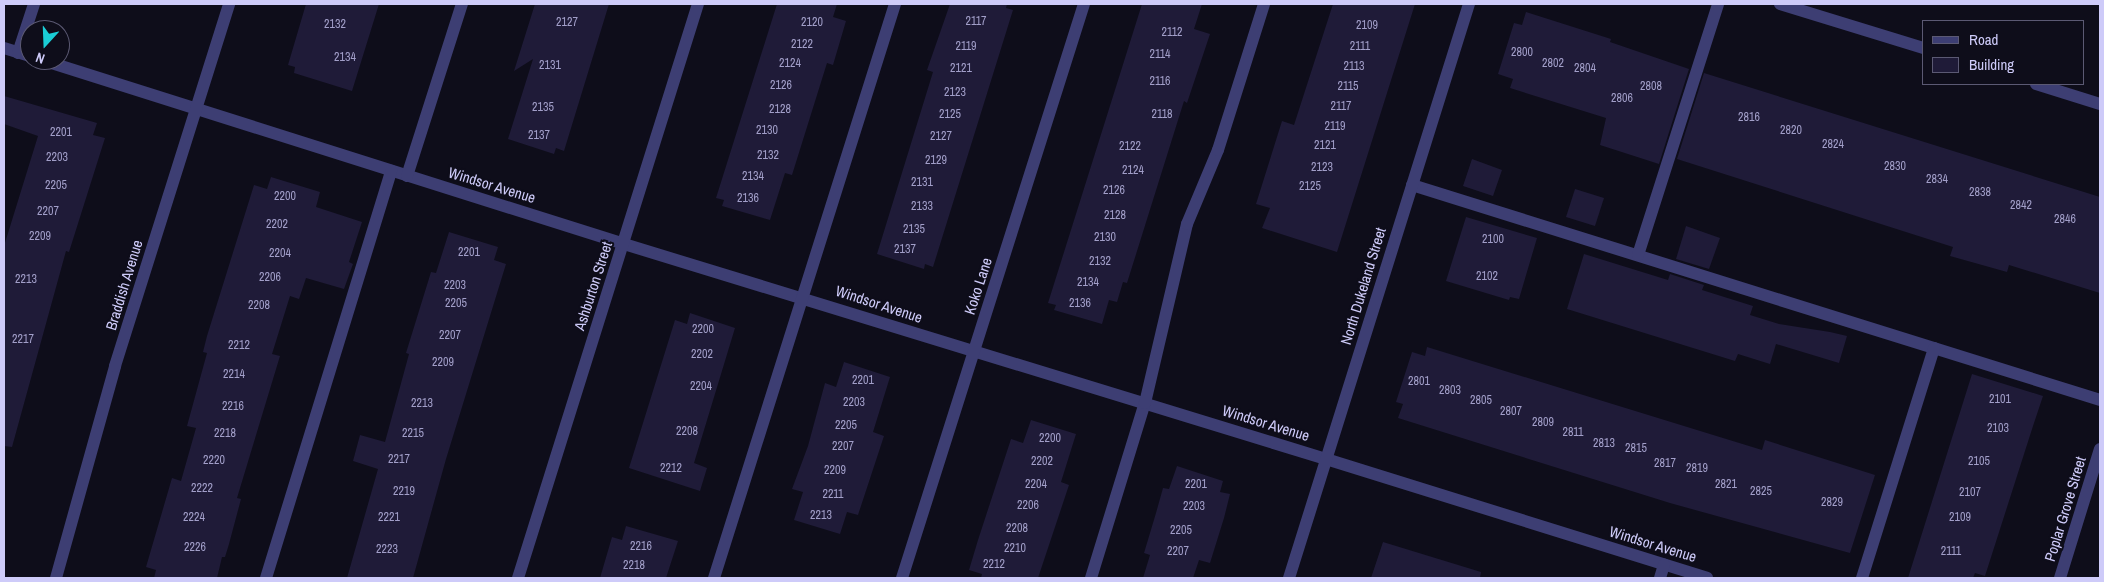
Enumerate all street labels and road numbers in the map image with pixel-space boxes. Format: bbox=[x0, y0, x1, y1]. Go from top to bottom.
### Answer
street label: Windsor Avenue bbox=[446, 163, 538, 207]
street label: North Dukeland Street bbox=[1337, 225, 1389, 347]
street label: Braddish Avenue bbox=[102, 237, 146, 333]
street label: Ashburton Street bbox=[570, 239, 616, 333]
street label: Koko Lane bbox=[960, 255, 996, 317]
street label: Windsor Avenue bbox=[833, 281, 925, 327]
street label: Windsor Avenue bbox=[1220, 401, 1312, 445]
street label: Poplar Grove Street bbox=[2041, 454, 2089, 564]
street label: Windsor Avenue bbox=[1607, 522, 1699, 566]

